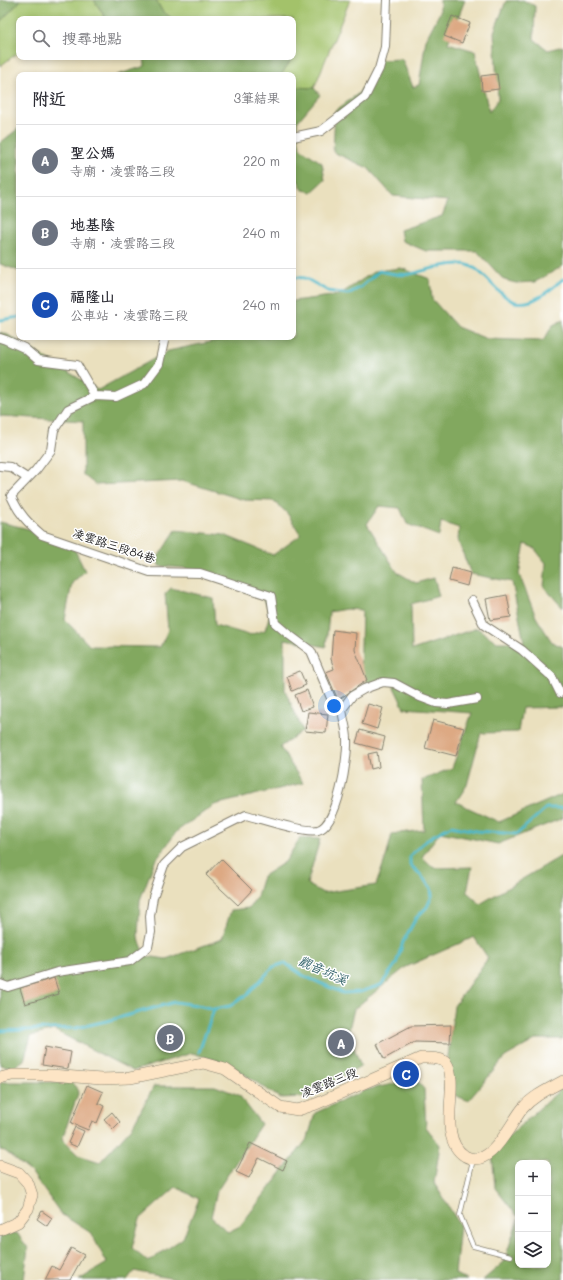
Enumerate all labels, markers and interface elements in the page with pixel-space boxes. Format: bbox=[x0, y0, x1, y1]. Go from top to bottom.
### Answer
search box bbox=[16, 16, 296, 60]
icon: search bbox=[30, 27, 52, 49]
text: 搜尋地點 bbox=[62, 28, 122, 48]
text: 附近 bbox=[32, 87, 66, 109]
text: 3筆結果 bbox=[233, 89, 280, 106]
text: 聖公媽 bbox=[70, 142, 115, 162]
text: A bbox=[40, 152, 50, 169]
text: 220 m bbox=[243, 152, 280, 169]
text: 寺廟 · 凌雲路三段 bbox=[70, 162, 175, 179]
text: 地基陰 bbox=[70, 214, 115, 234]
text: B bbox=[41, 224, 49, 241]
text: 240 m bbox=[243, 224, 280, 241]
text: 寺廟 · 凌雲路三段 bbox=[70, 234, 175, 251]
text: 福隆山 bbox=[70, 286, 115, 306]
text: C bbox=[40, 296, 50, 313]
text: 240 m bbox=[243, 296, 280, 313]
text: 公車站 · 凌雲路三段 bbox=[70, 306, 188, 323]
street label: 凌雲路三段84巷 bbox=[71, 524, 158, 566]
your location bbox=[324, 696, 344, 716]
water label: 觀音坑溪 bbox=[296, 951, 351, 988]
pin: B bbox=[157, 1023, 183, 1053]
pin: A bbox=[328, 1028, 354, 1058]
pin: C bbox=[393, 1059, 419, 1089]
street label: 凌雲路三段 bbox=[298, 1063, 359, 1101]
map controls bbox=[515, 1160, 551, 1268]
button: + bbox=[515, 1160, 551, 1196]
button: − bbox=[515, 1196, 551, 1232]
button: layers bbox=[515, 1232, 551, 1268]

